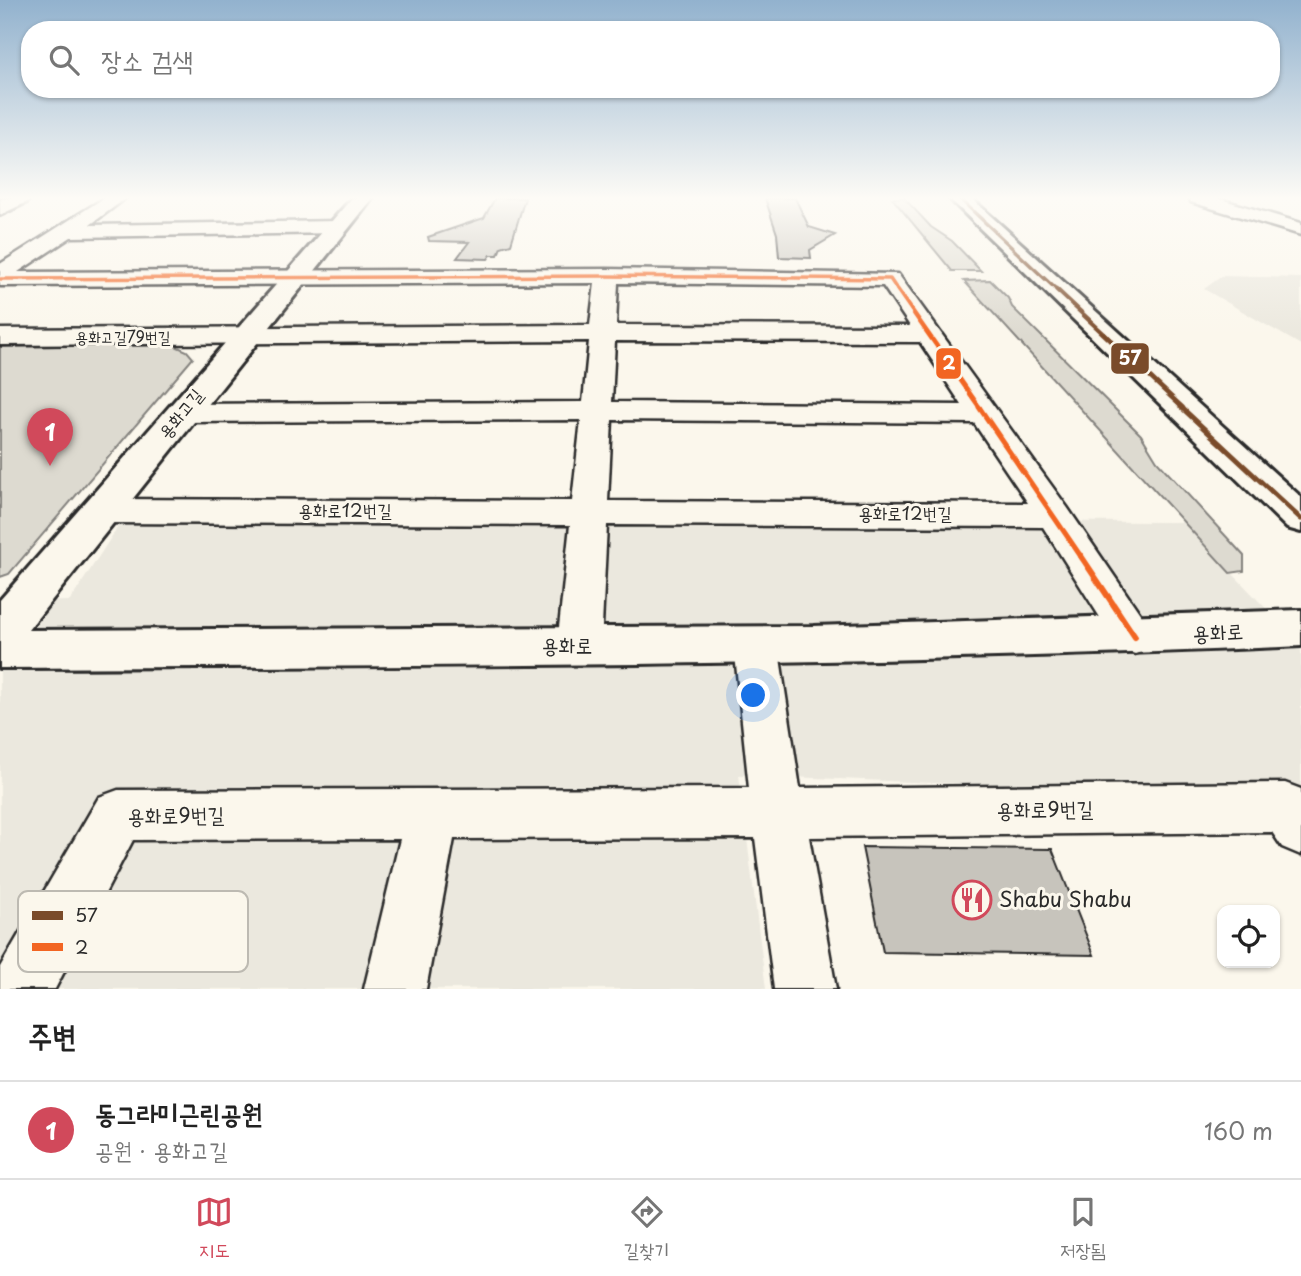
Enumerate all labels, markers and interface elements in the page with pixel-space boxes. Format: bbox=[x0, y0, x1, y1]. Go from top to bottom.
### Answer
search box bbox=[21, 21, 1280, 98]
text: 장소 검색 bbox=[101, 40, 193, 79]
icon: search bbox=[45, 41, 83, 79]
street label: 용화고길79번길 bbox=[75, 324, 171, 348]
line badge: 57 bbox=[1110, 342, 1150, 375]
text: 57 bbox=[1119, 343, 1141, 371]
line badge: 2 bbox=[935, 347, 962, 380]
text: 2 bbox=[942, 348, 956, 376]
street label: 용화고길 bbox=[151, 382, 209, 444]
pin: 1 bbox=[27, 408, 73, 466]
street label: 용화로12번길 bbox=[298, 496, 392, 523]
street label: 용화로12번길 bbox=[858, 499, 952, 526]
street label: 용화로 bbox=[1192, 614, 1244, 648]
street label: 용화로 bbox=[542, 628, 592, 660]
your location bbox=[736, 678, 770, 712]
street label: 용화로9번길 bbox=[996, 791, 1094, 825]
street label: 용화로9번길 bbox=[127, 797, 225, 831]
restaurant icon: Shabu Shabu bbox=[951, 879, 993, 921]
place label: Shabu Shabu bbox=[999, 882, 1132, 914]
legend bbox=[18, 891, 248, 972]
text: 57 bbox=[75, 900, 98, 928]
map controls bbox=[1217, 905, 1280, 968]
button: locate bbox=[1217, 905, 1280, 968]
text: 2 bbox=[75, 932, 88, 960]
text: 주변 bbox=[28, 1012, 76, 1057]
text: 동그라미근린공원 bbox=[95, 1093, 262, 1132]
text: 1 bbox=[46, 1113, 57, 1148]
text: 160 m bbox=[1204, 1113, 1273, 1148]
text: 공원 · 용화고길 bbox=[95, 1132, 228, 1167]
tab: 지도 bbox=[195, 1193, 233, 1264]
tab: 길찾기 bbox=[624, 1193, 669, 1264]
tab: 저장됨 bbox=[1060, 1193, 1106, 1264]

